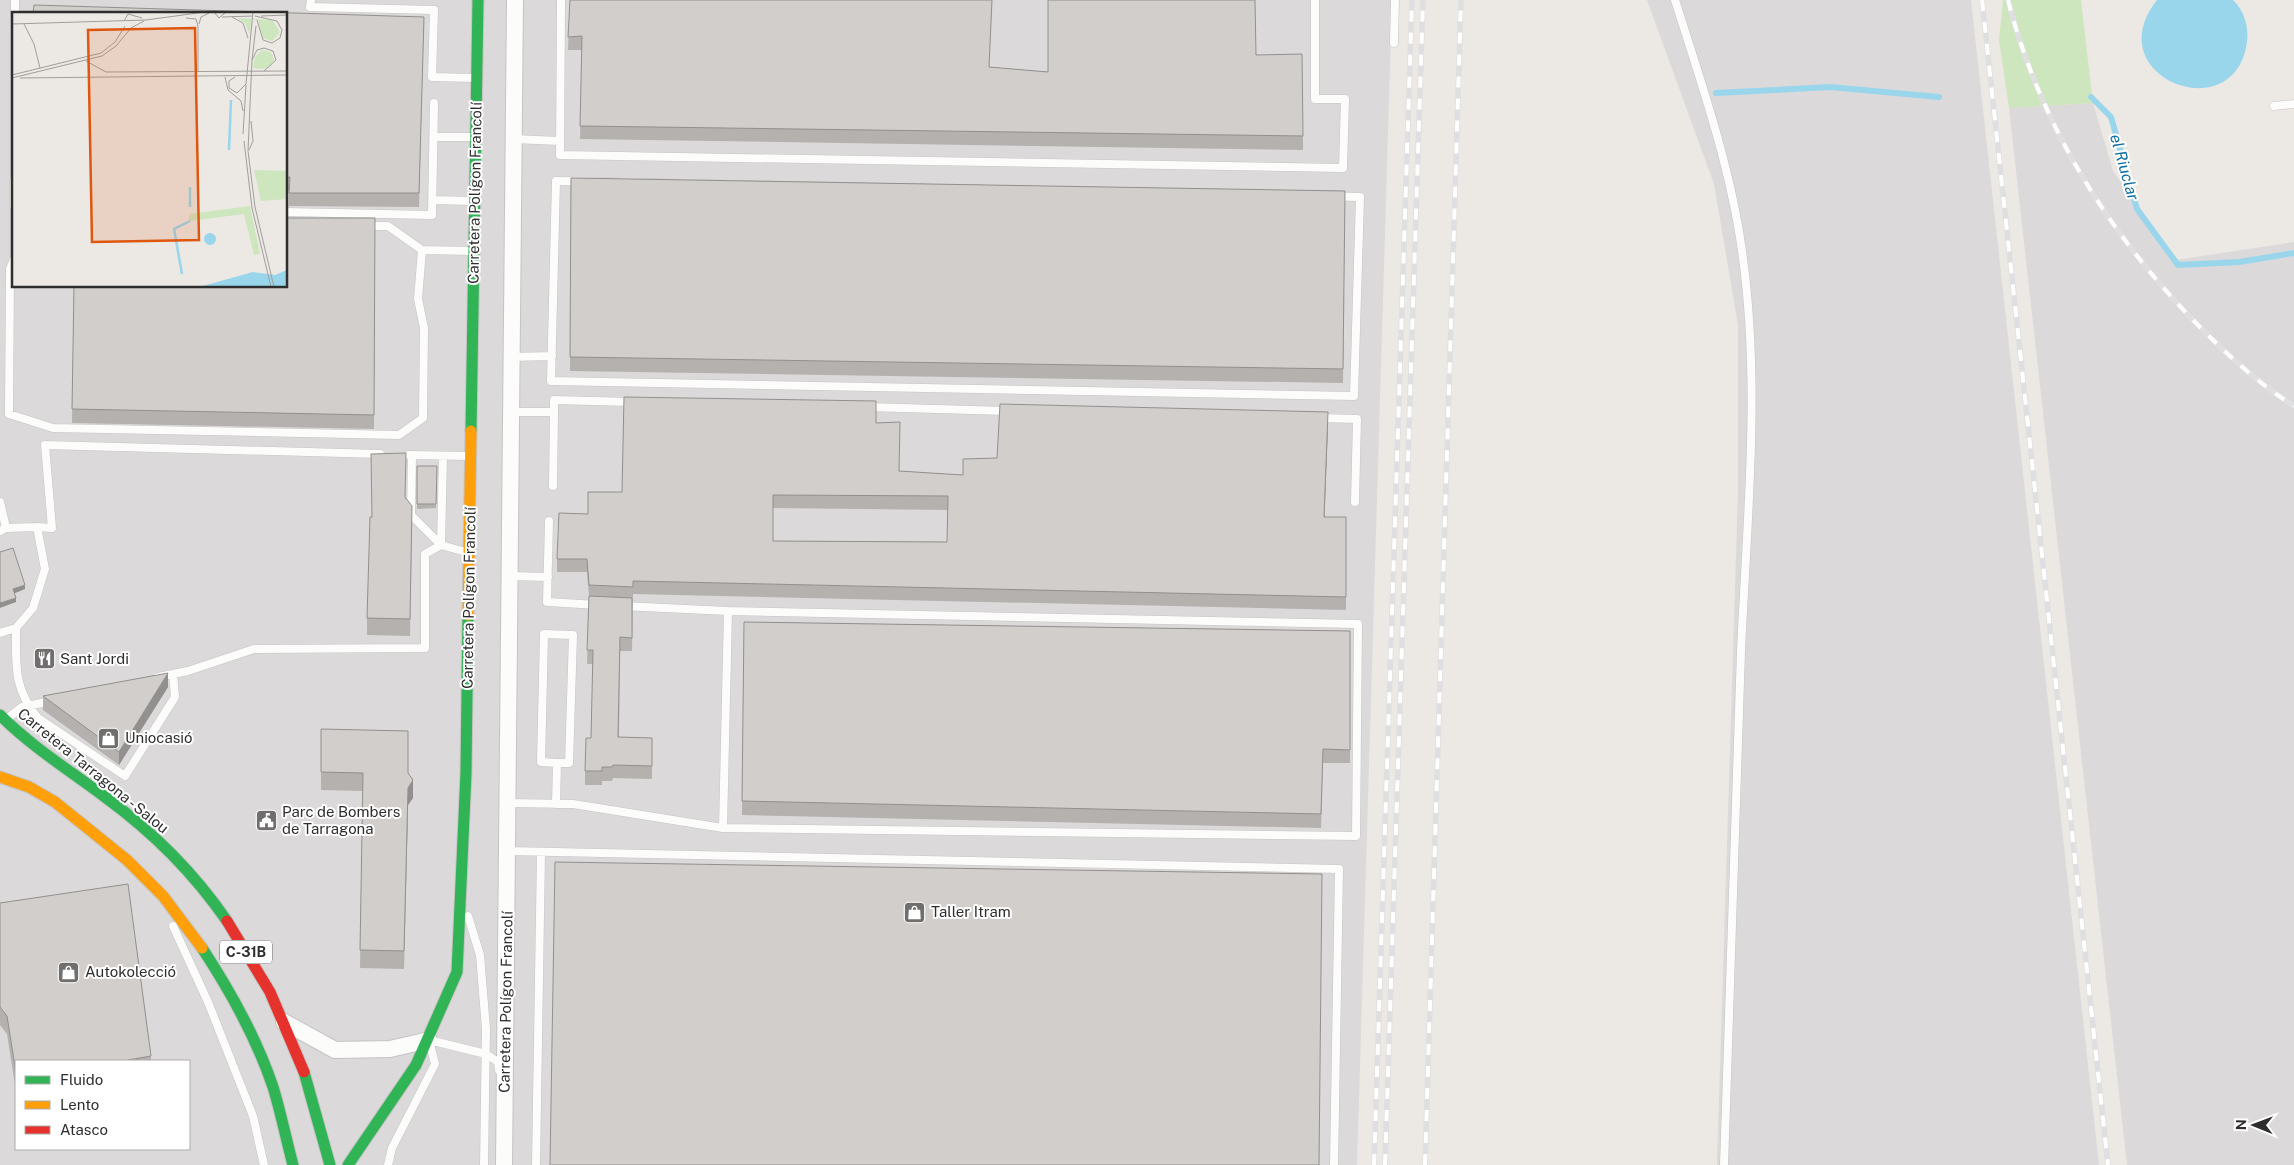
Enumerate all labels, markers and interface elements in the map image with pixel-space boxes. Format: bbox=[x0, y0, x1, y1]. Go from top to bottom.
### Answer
inset map bbox=[12, 12, 288, 288]
street label: Carretera Polígon Francolí bbox=[464, 102, 485, 284]
water label: el Riuclar bbox=[2106, 132, 2143, 203]
street label: Carretera Polígon Francolí bbox=[458, 507, 479, 689]
restaurant icon: Sant Jordi bbox=[32, 647, 56, 671]
place label: Sant Jordi bbox=[60, 650, 129, 667]
street label: Carretera Tarragona - Salou bbox=[15, 705, 172, 837]
shop icon: Uniocasió bbox=[97, 726, 121, 750]
place label: Uniocasió bbox=[125, 729, 192, 746]
place label: Parc de Bombers de Tarragona bbox=[282, 803, 400, 837]
public building icon: Parc de Bombers de Tarragona bbox=[254, 809, 278, 833]
shop icon: Taller Itram bbox=[903, 900, 927, 924]
place label: Taller Itram bbox=[931, 903, 1011, 920]
street label: Carretera Polígon Francolí bbox=[495, 911, 516, 1093]
road number: C-31B bbox=[220, 940, 272, 964]
shop icon: Autokolecció bbox=[57, 960, 81, 984]
place label: Autokolecció bbox=[85, 963, 176, 980]
legend bbox=[15, 1060, 190, 1150]
text: Fluido bbox=[60, 1071, 103, 1088]
text: Lento bbox=[60, 1096, 99, 1113]
north arrow bbox=[2229, 1100, 2279, 1150]
text: N bbox=[2233, 1119, 2249, 1130]
text: Atasco bbox=[60, 1121, 108, 1138]

